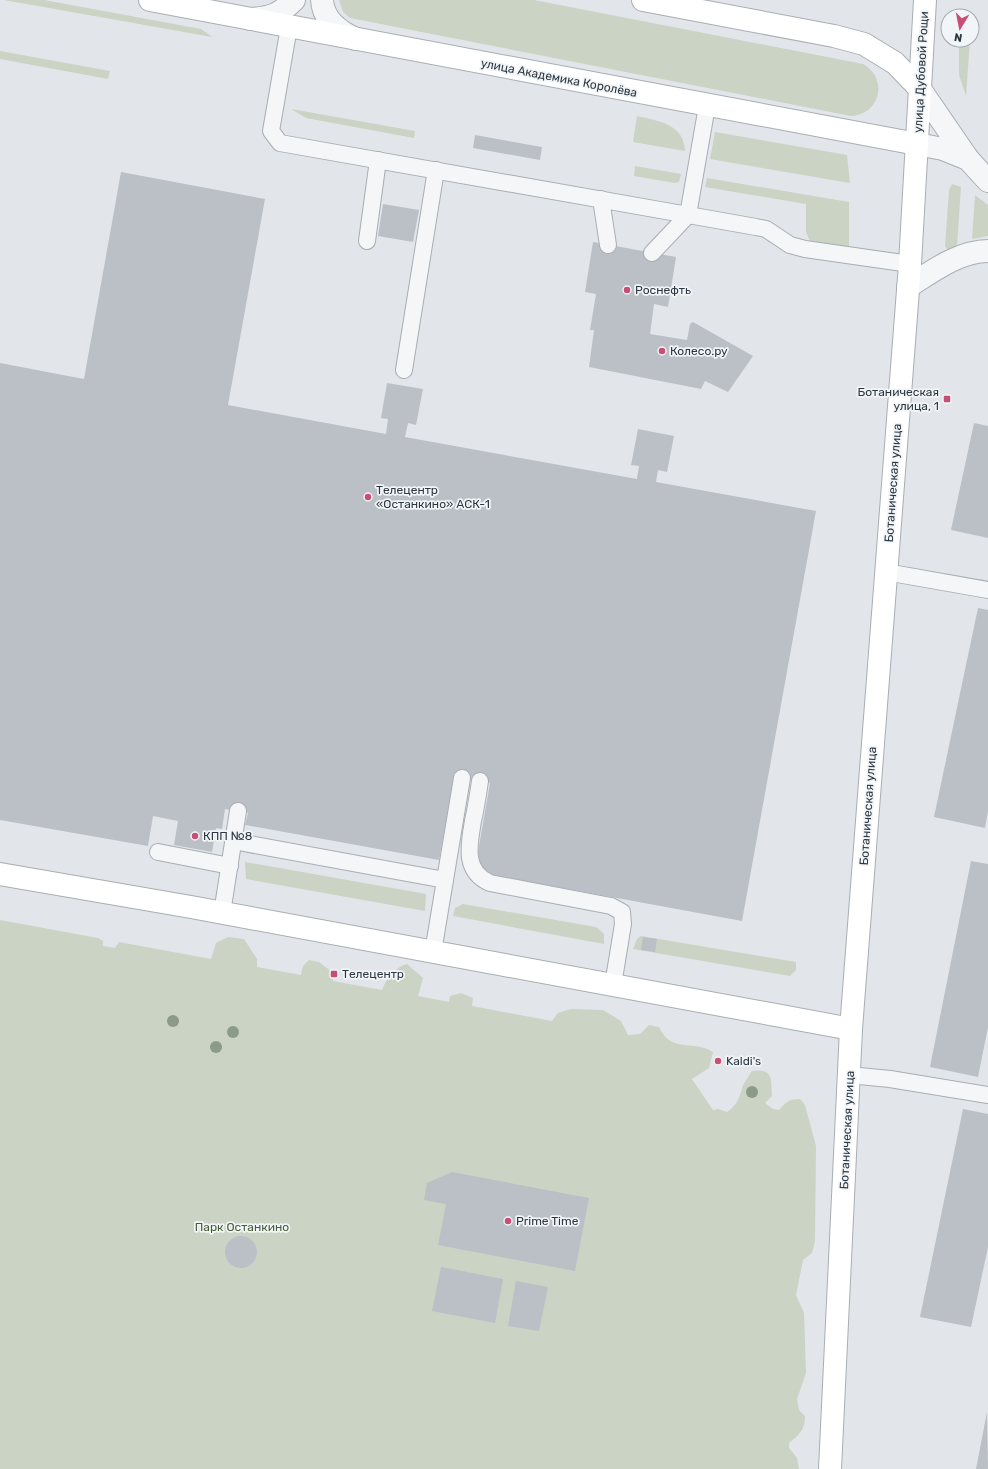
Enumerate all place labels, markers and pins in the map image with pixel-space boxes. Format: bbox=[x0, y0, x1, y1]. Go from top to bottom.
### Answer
place label: Роснефть bbox=[635, 283, 691, 297]
marker: Роснефть bbox=[622, 285, 632, 295]
place label: Колесо.ру bbox=[670, 344, 728, 358]
marker: Колесо.ру bbox=[657, 346, 667, 356]
place label: Ботаническая улица, 1 bbox=[858, 385, 939, 413]
marker: Ботаническая улица, 1 bbox=[942, 394, 952, 404]
place label: Телецентр «Останкино» АСК-1 bbox=[376, 483, 490, 511]
marker: Телецентр «Останкино» АСК-1 bbox=[363, 492, 373, 502]
place label: КПП №8 bbox=[203, 829, 252, 843]
marker: КПП №8 bbox=[190, 831, 200, 841]
place label: Телецентр bbox=[342, 967, 404, 981]
marker: Телецентр bbox=[329, 969, 339, 979]
place label: Kaldi's bbox=[726, 1054, 761, 1068]
marker: Kaldi's bbox=[713, 1056, 723, 1066]
place label: Prime Time bbox=[516, 1214, 579, 1228]
marker: Prime Time bbox=[503, 1216, 513, 1226]

